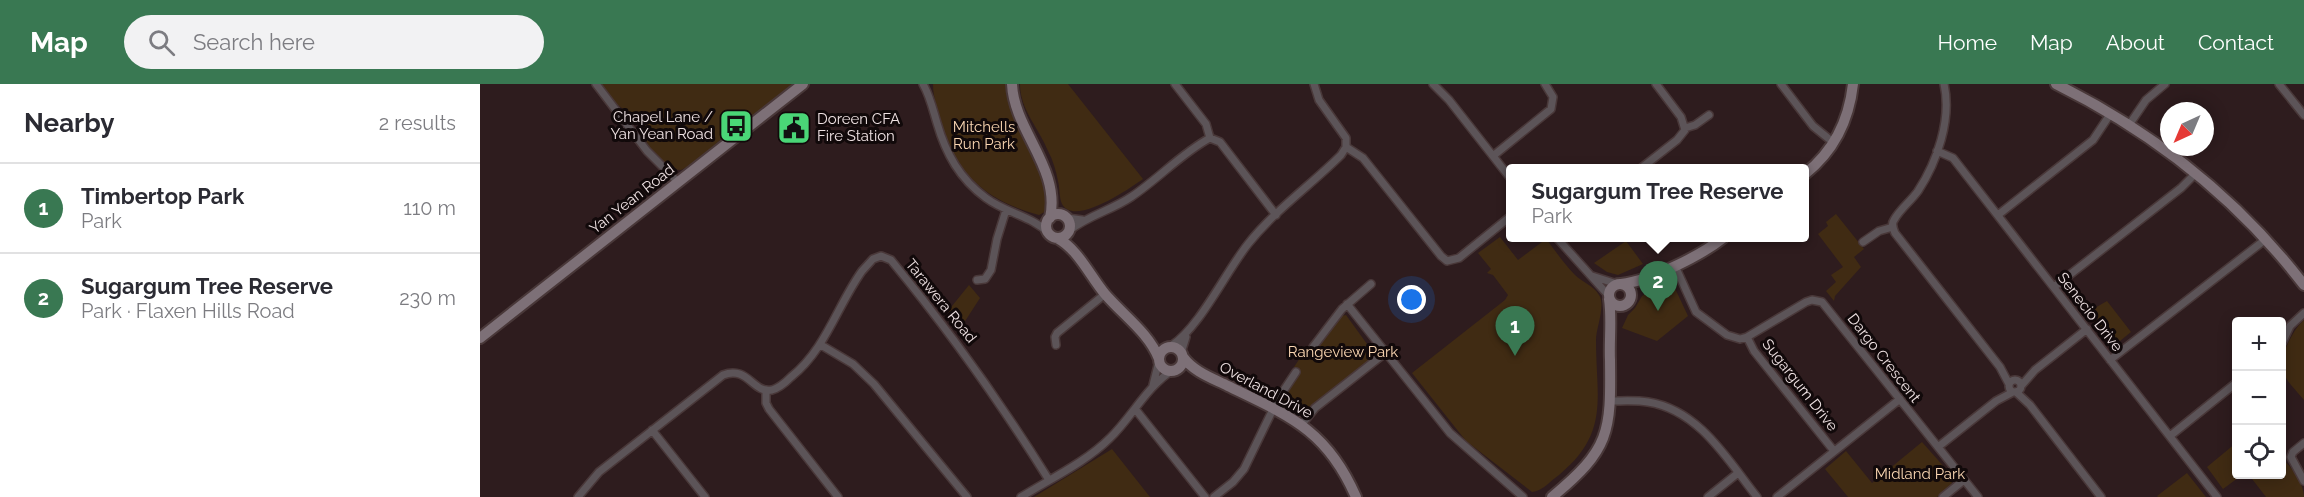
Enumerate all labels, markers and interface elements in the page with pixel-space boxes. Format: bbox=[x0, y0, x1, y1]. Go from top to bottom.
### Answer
search box bbox=[124, 15, 544, 69]
text: Map bbox=[30, 26, 88, 59]
icon: search bbox=[145, 26, 178, 59]
text: Search here bbox=[193, 29, 315, 55]
text: Home bbox=[1938, 30, 1997, 55]
text: Map bbox=[2030, 30, 2073, 55]
text: About bbox=[2106, 30, 2165, 55]
text: Contact bbox=[2198, 30, 2274, 55]
north arrow bbox=[2160, 102, 2214, 156]
text: Nearby bbox=[24, 108, 114, 138]
place label: Chapel Lane / Yan Yean Road bbox=[610, 108, 713, 143]
bus stop icon: Chapel Lane / Yan Yean Road bbox=[718, 108, 754, 144]
public building icon: Doreen CFA Fire Station bbox=[776, 110, 812, 146]
place label: Doreen CFA Fire Station bbox=[817, 110, 900, 145]
text: 2 results bbox=[379, 111, 456, 135]
park label: Mitchells Run Park bbox=[953, 118, 1015, 153]
street label: Yan Yean Road bbox=[586, 160, 678, 238]
popup bbox=[1506, 164, 1809, 242]
text: Sugargum Tree Reserve bbox=[1531, 178, 1784, 204]
text: Timbertop Park bbox=[81, 183, 244, 209]
text: 1 bbox=[39, 196, 48, 220]
text: 110 m bbox=[403, 196, 456, 220]
text: Park bbox=[1531, 204, 1572, 228]
text: Park bbox=[81, 209, 122, 233]
street label: Tarawera Road bbox=[902, 255, 980, 347]
pin: 2 bbox=[1638, 262, 1678, 311]
street label: Senecio Drive bbox=[2054, 269, 2127, 355]
text: Sugargum Tree Reserve bbox=[81, 273, 333, 299]
your location bbox=[1397, 285, 1426, 314]
text: 2 bbox=[38, 286, 49, 310]
text: 230 m bbox=[399, 286, 456, 310]
text: Park · Flaxen Hills Road bbox=[81, 299, 295, 323]
pin: 1 bbox=[1496, 306, 1534, 356]
street label: Dargo Crescent bbox=[1844, 310, 1924, 406]
map controls bbox=[2232, 317, 2286, 479]
button: + bbox=[2232, 317, 2286, 371]
street label: Sugargum Drive bbox=[1758, 335, 1842, 435]
park label: Rangeview Park bbox=[1288, 343, 1398, 361]
street label: Overland Drive bbox=[1216, 358, 1316, 422]
button: − bbox=[2232, 371, 2286, 425]
button: locate bbox=[2232, 425, 2286, 479]
park label: Midland Park bbox=[1875, 465, 1965, 483]

